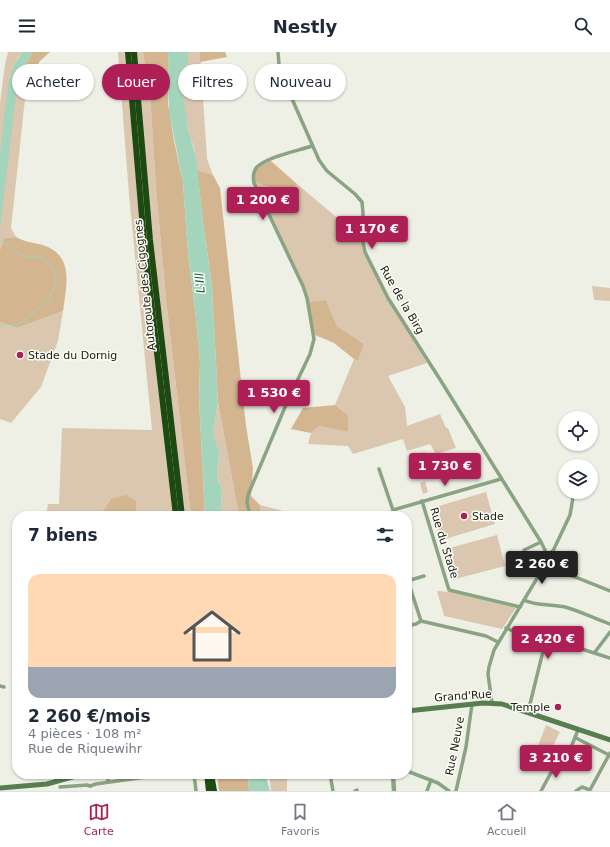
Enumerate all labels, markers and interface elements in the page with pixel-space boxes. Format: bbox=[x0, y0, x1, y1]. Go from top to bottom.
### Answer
icon: menu bbox=[16, 15, 38, 37]
icon: search bbox=[572, 15, 594, 37]
text: Nestly bbox=[273, 16, 337, 37]
chip: Acheter bbox=[12, 64, 94, 100]
chip: Louer bbox=[102, 64, 170, 100]
chip: Filtres bbox=[178, 64, 247, 100]
chip: Nouveau bbox=[255, 64, 346, 100]
pin: 1 200 € bbox=[226, 187, 300, 221]
text: 1 200 € bbox=[236, 192, 290, 207]
pin: 1 170 € bbox=[335, 216, 409, 250]
street label: Autoroute des Cigognes bbox=[132, 218, 158, 351]
text: 1 170 € bbox=[345, 221, 399, 236]
street label: Rue de la Birg bbox=[377, 263, 427, 337]
water label: L'Ill bbox=[192, 272, 208, 294]
place label: Stade du Dornig bbox=[28, 349, 117, 362]
marker: Stade du Dornig bbox=[15, 350, 25, 360]
pin: 1 530 € bbox=[237, 380, 311, 414]
text: 1 530 € bbox=[247, 385, 301, 400]
map controls bbox=[558, 411, 598, 499]
button: locate bbox=[558, 411, 598, 451]
pin: 1 730 € bbox=[408, 453, 482, 487]
text: 1 730 € bbox=[418, 458, 472, 473]
button: layers bbox=[558, 459, 598, 499]
street label: Rue du Stade bbox=[427, 506, 461, 580]
place label: Stade bbox=[472, 510, 504, 523]
marker: Stade bbox=[459, 511, 469, 521]
icon: filters bbox=[374, 524, 396, 546]
text: 7 biens bbox=[28, 525, 98, 545]
pin: 2 260 € bbox=[505, 551, 579, 585]
text: 2 260 € bbox=[515, 556, 569, 571]
icon: home bbox=[176, 600, 248, 672]
pin: 2 420 € bbox=[511, 626, 585, 660]
text: 2 420 € bbox=[521, 631, 575, 646]
street label: Grand'Rue bbox=[434, 687, 492, 704]
place label: Temple bbox=[510, 701, 550, 714]
marker: Temple bbox=[553, 702, 563, 712]
text: 2 260 €/mois bbox=[28, 706, 151, 726]
street label: Rue Neuve bbox=[443, 715, 467, 777]
text: 4 pièces · 108 m² bbox=[28, 726, 141, 741]
text: Rue de Riquewihr bbox=[28, 741, 142, 756]
pin: 3 210 € bbox=[519, 745, 593, 779]
text: 3 210 € bbox=[529, 750, 583, 765]
tab: Carte bbox=[84, 801, 114, 838]
tab: Favoris bbox=[281, 801, 320, 838]
tab: Accueil bbox=[487, 801, 526, 838]

